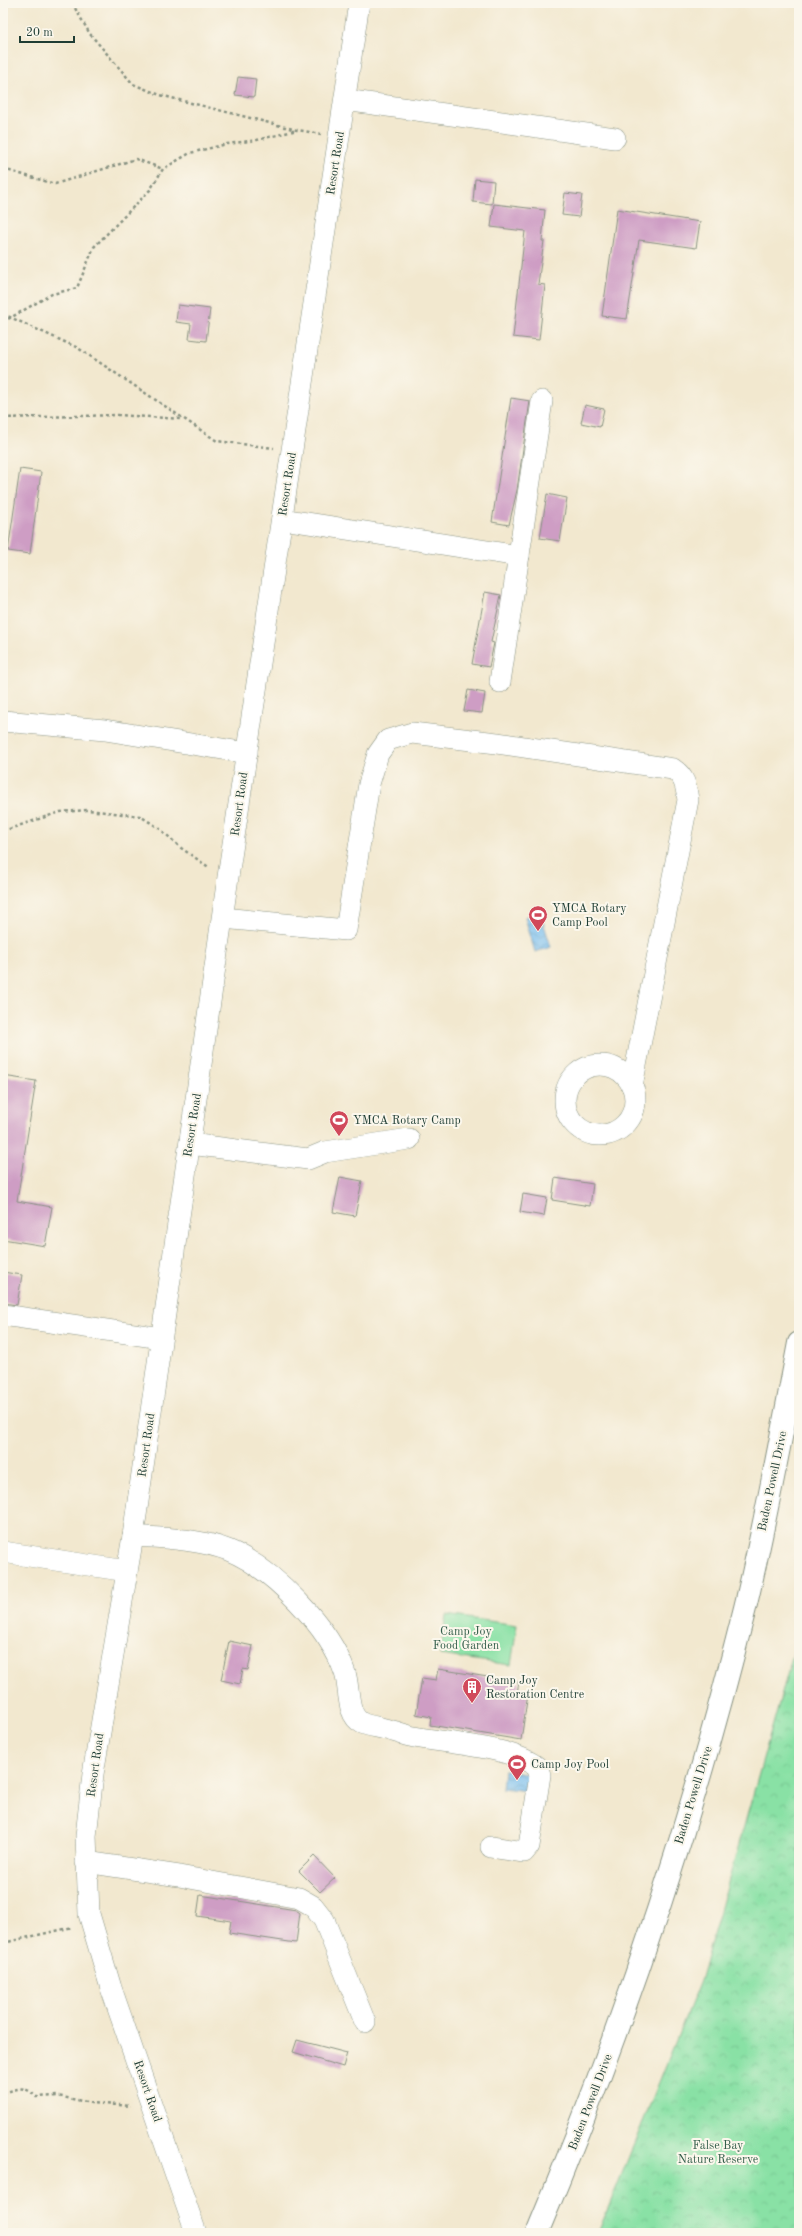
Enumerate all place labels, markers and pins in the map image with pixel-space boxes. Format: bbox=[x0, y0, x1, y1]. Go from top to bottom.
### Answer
place label: YMCA Rotary Camp Pool bbox=[552, 903, 627, 929]
sports icon: YMCA Rotary Camp Pool bbox=[527, 904, 549, 932]
sports icon: YMCA Rotary Camp bbox=[328, 1109, 350, 1137]
place label: YMCA Rotary Camp bbox=[353, 1115, 461, 1127]
place label: Camp Joy Restoration Centre bbox=[486, 1675, 585, 1701]
building icon: Camp Joy Restoration Centre bbox=[461, 1676, 483, 1704]
sports icon: Camp Joy Pool bbox=[506, 1753, 528, 1781]
place label: Camp Joy Pool bbox=[531, 1759, 609, 1771]

